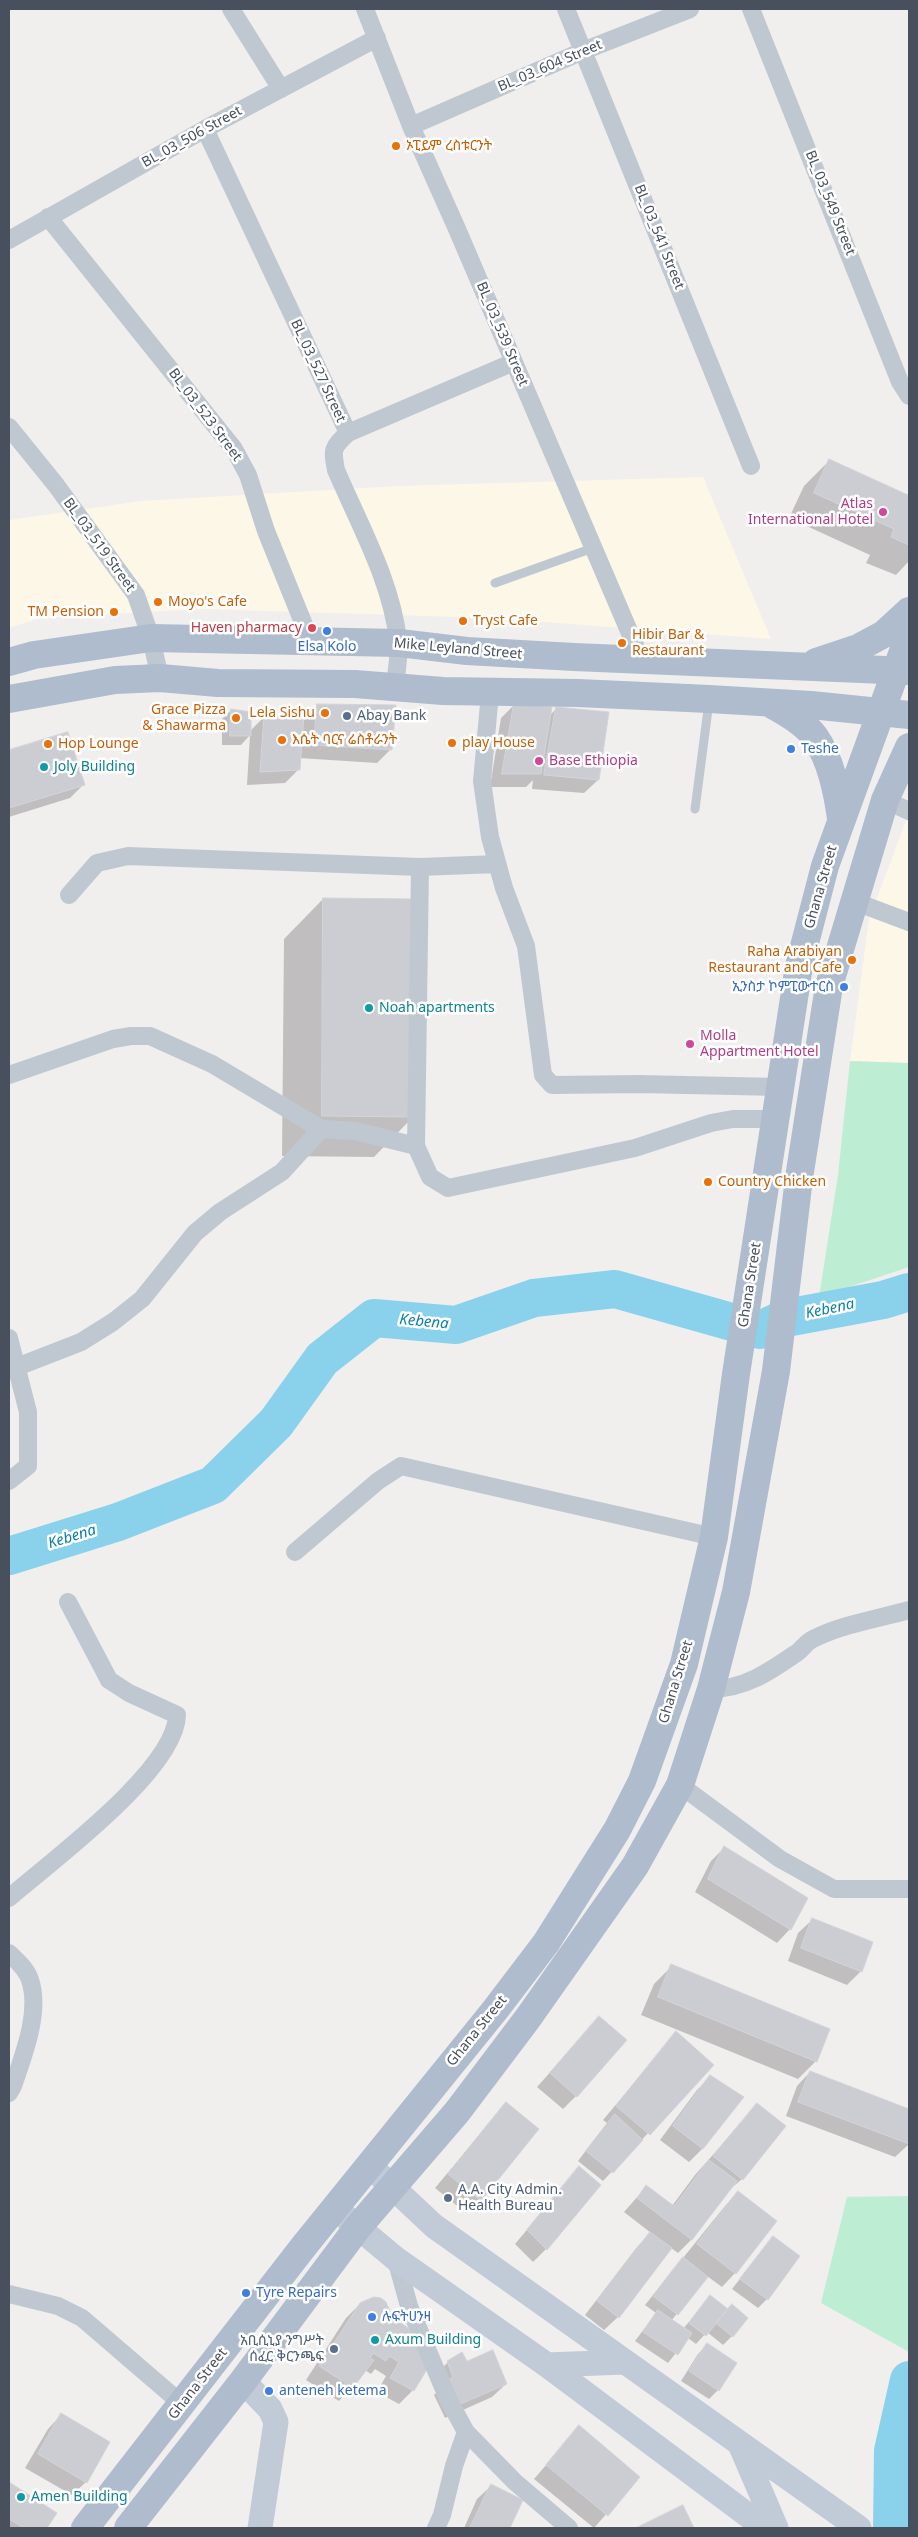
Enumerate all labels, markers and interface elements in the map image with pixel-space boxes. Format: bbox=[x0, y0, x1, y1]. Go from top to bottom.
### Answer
street label: BL_03_604 Street bbox=[495, 36, 605, 96]
street label: BL_03_506 Street bbox=[139, 103, 245, 171]
place label: ኦፒይም ረስቱርንት bbox=[406, 138, 492, 154]
marker: ኦፒይም ረስቱርንት bbox=[390, 140, 402, 152]
street label: BL_03_549 Street bbox=[801, 148, 859, 258]
street label: BL_03_541 Street bbox=[630, 182, 688, 292]
street label: BL_03_539 Street bbox=[472, 279, 532, 389]
street label: BL_03_527 Street bbox=[287, 317, 349, 425]
street label: BL_03_523 Street bbox=[165, 365, 245, 465]
street label: BL_03_519 Street bbox=[59, 495, 139, 595]
place label: Atlas International Hotel bbox=[748, 496, 873, 528]
marker: Atlas International Hotel bbox=[877, 506, 889, 518]
place label: Moyo's Cafe bbox=[168, 594, 247, 610]
marker: Moyo's Cafe bbox=[152, 596, 164, 608]
place label: TM Pension bbox=[27, 604, 104, 620]
marker: TM Pension bbox=[108, 606, 120, 618]
place label: Tryst Cafe bbox=[473, 613, 538, 629]
marker: Tryst Cafe bbox=[457, 615, 469, 627]
place label: Haven pharmacy bbox=[191, 620, 302, 636]
marker: Haven pharmacy bbox=[306, 622, 318, 634]
marker: Elsa Kolo bbox=[321, 625, 333, 637]
place label: Hibir Bar & Restaurant bbox=[632, 627, 704, 660]
street label: Mike Leyland Street bbox=[393, 635, 523, 663]
marker: Hibir Bar & Restaurant bbox=[616, 637, 628, 649]
place label: Elsa Kolo bbox=[298, 639, 356, 655]
place label: Grace Pizza & Shawarma bbox=[142, 702, 226, 734]
place label: Lela Sishu bbox=[249, 705, 315, 721]
marker: Lela Sishu bbox=[319, 707, 331, 719]
place label: Abay Bank bbox=[357, 708, 426, 724]
marker: Abay Bank bbox=[341, 710, 353, 722]
marker: Grace Pizza & Shawarma bbox=[230, 712, 242, 724]
place label: እሴት ባርና ሬስቶራንት bbox=[292, 732, 397, 748]
marker: እሴት ባርና ሬስቶራንት bbox=[276, 734, 288, 746]
place label: play House bbox=[462, 735, 535, 751]
place label: Hop Lounge bbox=[58, 736, 139, 752]
marker: play House bbox=[446, 737, 458, 749]
marker: Hop Lounge bbox=[42, 738, 54, 750]
place label: Teshe bbox=[801, 741, 839, 757]
marker: Teshe bbox=[785, 743, 797, 755]
place label: Base Ethiopia bbox=[549, 753, 638, 769]
marker: Base Ethiopia bbox=[533, 755, 545, 767]
place label: Joly Building bbox=[54, 759, 135, 775]
marker: Joly Building bbox=[38, 761, 50, 773]
street label: Ghana Street bbox=[801, 843, 841, 931]
place label: Raha Arabiyan Restaurant and Cafe bbox=[708, 944, 842, 976]
marker: Raha Arabiyan Restaurant and Cafe bbox=[846, 954, 858, 966]
place label: ኢንስታ ኮምፒውተርስ bbox=[732, 979, 834, 995]
marker: ኢንስታ ኮምፒውተርስ bbox=[838, 981, 850, 993]
place label: Noah apartments bbox=[379, 1000, 495, 1016]
marker: Noah apartments bbox=[363, 1002, 375, 1014]
place label: Molla Appartment Hotel bbox=[700, 1028, 819, 1060]
marker: Molla Appartment Hotel bbox=[684, 1038, 696, 1050]
place label: Country Chicken bbox=[718, 1174, 826, 1190]
marker: Country Chicken bbox=[702, 1176, 714, 1188]
street label: Ghana Street bbox=[735, 1241, 765, 1329]
water label: Kebena bbox=[804, 1295, 856, 1323]
water label: Kebena bbox=[399, 1311, 449, 1333]
water label: Kebena bbox=[46, 1521, 98, 1553]
street label: Ghana Street bbox=[655, 1638, 697, 1726]
street label: Ghana Street bbox=[443, 1992, 511, 2070]
place label: A.A. City Admin. Health Bureau bbox=[458, 2182, 562, 2214]
marker: A.A. City Admin. Health Bureau bbox=[442, 2192, 454, 2204]
place label: Tyre Repairs bbox=[256, 2285, 337, 2301]
marker: Tyre Repairs bbox=[240, 2287, 252, 2299]
place label: ሉፍትሀንዛ bbox=[382, 2309, 431, 2325]
marker: ሉፍትሀንዛ bbox=[366, 2311, 378, 2323]
place label: Axum Building bbox=[385, 2332, 481, 2348]
place label: አቢሲኒያ ንግሥት ሰፈር ቅርንጫፍ bbox=[240, 2333, 324, 2366]
marker: Axum Building bbox=[369, 2334, 381, 2346]
marker: አቢሲኒያ ንግሥት ሰፈር ቅርንጫፍ bbox=[328, 2343, 340, 2355]
street label: Ghana Street bbox=[165, 2345, 231, 2423]
place label: anteneh ketema bbox=[279, 2383, 387, 2399]
marker: anteneh ketema bbox=[263, 2385, 275, 2397]
place label: Amen Building bbox=[31, 2489, 128, 2505]
marker: Amen Building bbox=[15, 2491, 27, 2503]

